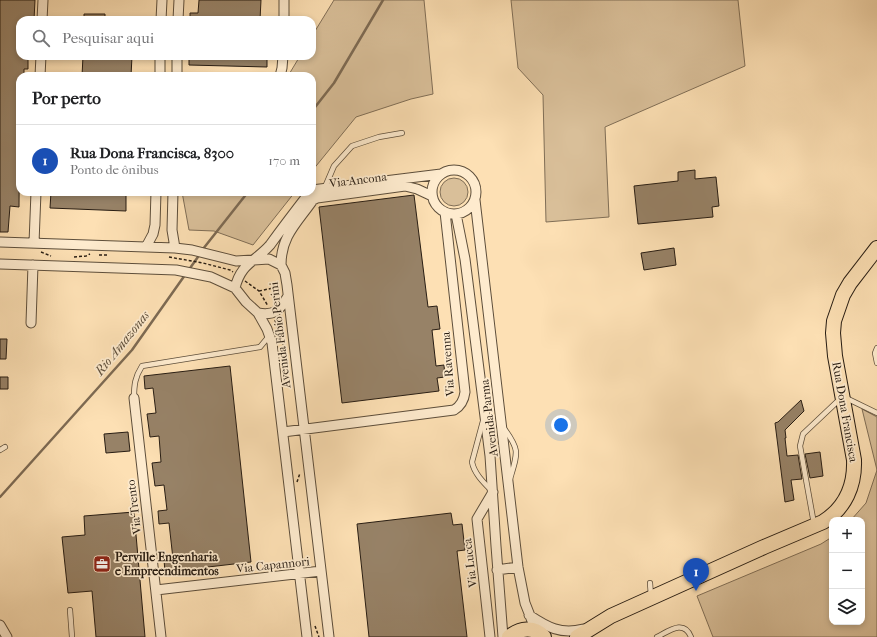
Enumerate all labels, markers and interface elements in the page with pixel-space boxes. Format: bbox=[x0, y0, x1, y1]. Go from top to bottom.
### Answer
search box bbox=[16, 16, 316, 60]
icon: search bbox=[30, 27, 52, 49]
text: Pesquisar aqui bbox=[62, 29, 154, 47]
text: Por perto bbox=[32, 88, 101, 108]
text: Rua Dona Francisca, 8300 bbox=[70, 144, 234, 162]
text: 1 bbox=[43, 153, 47, 168]
text: 170 m bbox=[268, 153, 300, 168]
text: Ponto de ônibus bbox=[70, 162, 159, 177]
street label: Via Ancona bbox=[327, 169, 388, 191]
street label: Avenida Fábio Perini bbox=[267, 281, 294, 390]
water label: Rio Amazonas bbox=[91, 307, 153, 379]
street label: Via Ravenna bbox=[439, 331, 457, 398]
street label: Rua Dona Francisca bbox=[829, 361, 861, 464]
street label: Avenida Parma bbox=[477, 378, 501, 458]
your location bbox=[551, 415, 571, 435]
street label: Via Trento bbox=[124, 479, 144, 536]
map controls bbox=[829, 517, 865, 625]
button: + bbox=[829, 517, 865, 553]
street label: Via Lucca bbox=[460, 537, 480, 589]
place label: Perville Engenharia e Empreendimentos bbox=[115, 550, 219, 579]
button: − bbox=[829, 553, 865, 589]
office icon: Perville Engenharia e Empreendimentos bbox=[92, 554, 112, 574]
street label: Via Capannori bbox=[235, 554, 311, 576]
pin: 1 bbox=[683, 558, 709, 591]
button: layers bbox=[829, 589, 865, 625]

